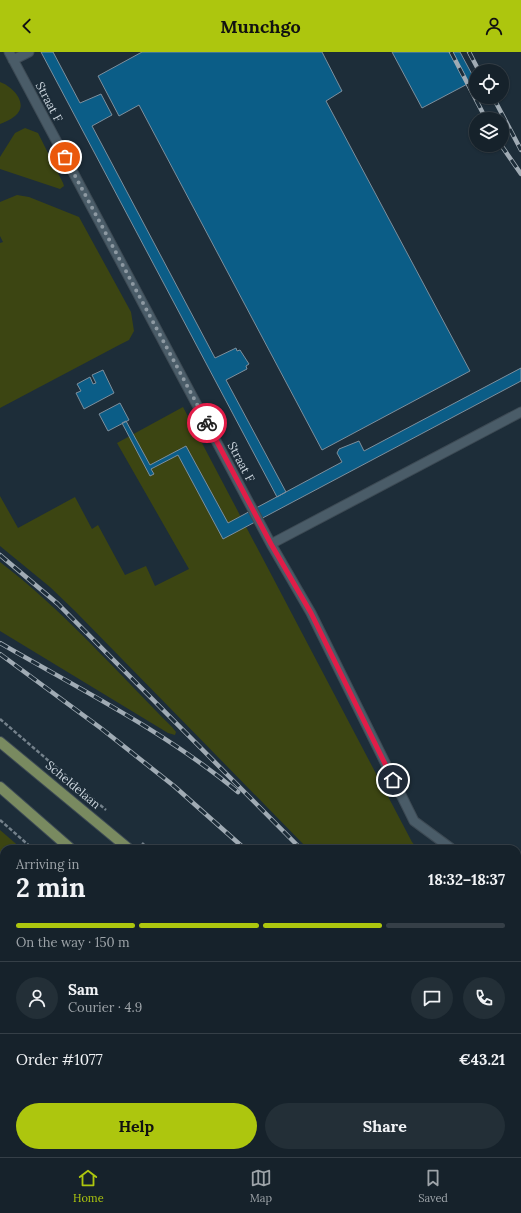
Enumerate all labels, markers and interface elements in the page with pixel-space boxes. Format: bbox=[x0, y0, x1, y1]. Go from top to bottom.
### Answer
icon: back bbox=[16, 15, 38, 37]
text: Munchgo bbox=[220, 15, 301, 38]
icon: person bbox=[483, 15, 505, 37]
map controls bbox=[469, 64, 509, 152]
button: locate bbox=[469, 64, 509, 104]
street label: Straat F bbox=[33, 79, 66, 125]
button: layers bbox=[469, 112, 509, 152]
pin bbox=[48, 140, 82, 174]
icon: bag bbox=[54, 146, 76, 168]
courier bbox=[187, 403, 227, 443]
icon: bike bbox=[196, 412, 218, 434]
street label: Straat F bbox=[225, 439, 258, 485]
street label: Scheldelaan bbox=[43, 757, 104, 812]
pin bbox=[376, 763, 410, 797]
icon: home bbox=[382, 769, 404, 791]
text: Arriving in bbox=[16, 856, 79, 873]
text: 18:32–18:37 bbox=[428, 870, 505, 889]
text: 2 min bbox=[16, 871, 86, 904]
text: On the way · 150 m bbox=[16, 934, 130, 951]
button: person bbox=[16, 977, 58, 1019]
button: chat bbox=[411, 977, 453, 1019]
button: phone bbox=[463, 977, 505, 1019]
text: Sam bbox=[68, 980, 99, 999]
text: Courier · 4.9 bbox=[68, 999, 142, 1016]
text: Order #1077 bbox=[16, 1050, 103, 1069]
text: €43.21 bbox=[459, 1050, 505, 1069]
button: Help bbox=[16, 1103, 257, 1149]
button: Share bbox=[265, 1103, 505, 1149]
tab: Home bbox=[73, 1167, 104, 1205]
tab: Map bbox=[250, 1167, 272, 1205]
tab: Saved bbox=[418, 1167, 448, 1205]

